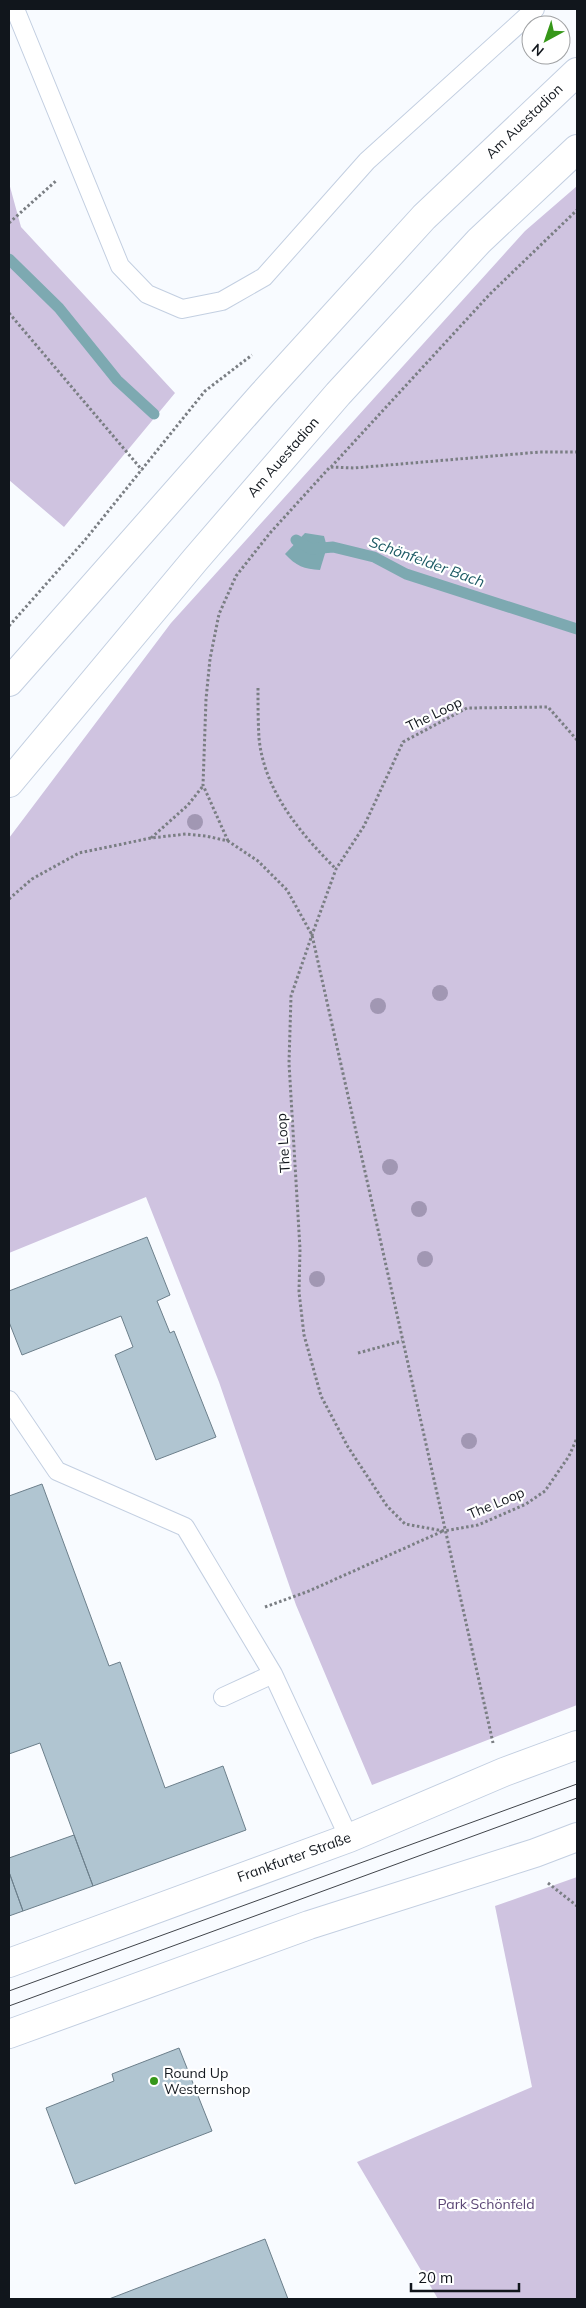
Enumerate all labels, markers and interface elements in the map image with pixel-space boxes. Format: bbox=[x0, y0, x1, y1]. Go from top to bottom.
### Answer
north arrow bbox=[521, 15, 571, 65]
text: N bbox=[528, 40, 547, 60]
street label: Am Auestadion bbox=[482, 80, 566, 162]
street label: Am Auestadion bbox=[243, 413, 323, 501]
water label: Schönfelder Bach bbox=[367, 532, 488, 591]
street label: The Loop bbox=[403, 693, 465, 735]
street label: The Loop bbox=[272, 1112, 294, 1174]
street label: The Loop bbox=[465, 1483, 527, 1523]
street label: Frankfurter Straße bbox=[235, 1828, 353, 1886]
place label: Round Up Westernshop bbox=[164, 2064, 251, 2098]
marker: Round Up Westernshop bbox=[148, 2075, 160, 2087]
park label: Park Schönfeld bbox=[437, 2195, 535, 2213]
scale bar bbox=[411, 2260, 518, 2292]
text: 20 m bbox=[418, 2268, 453, 2287]

